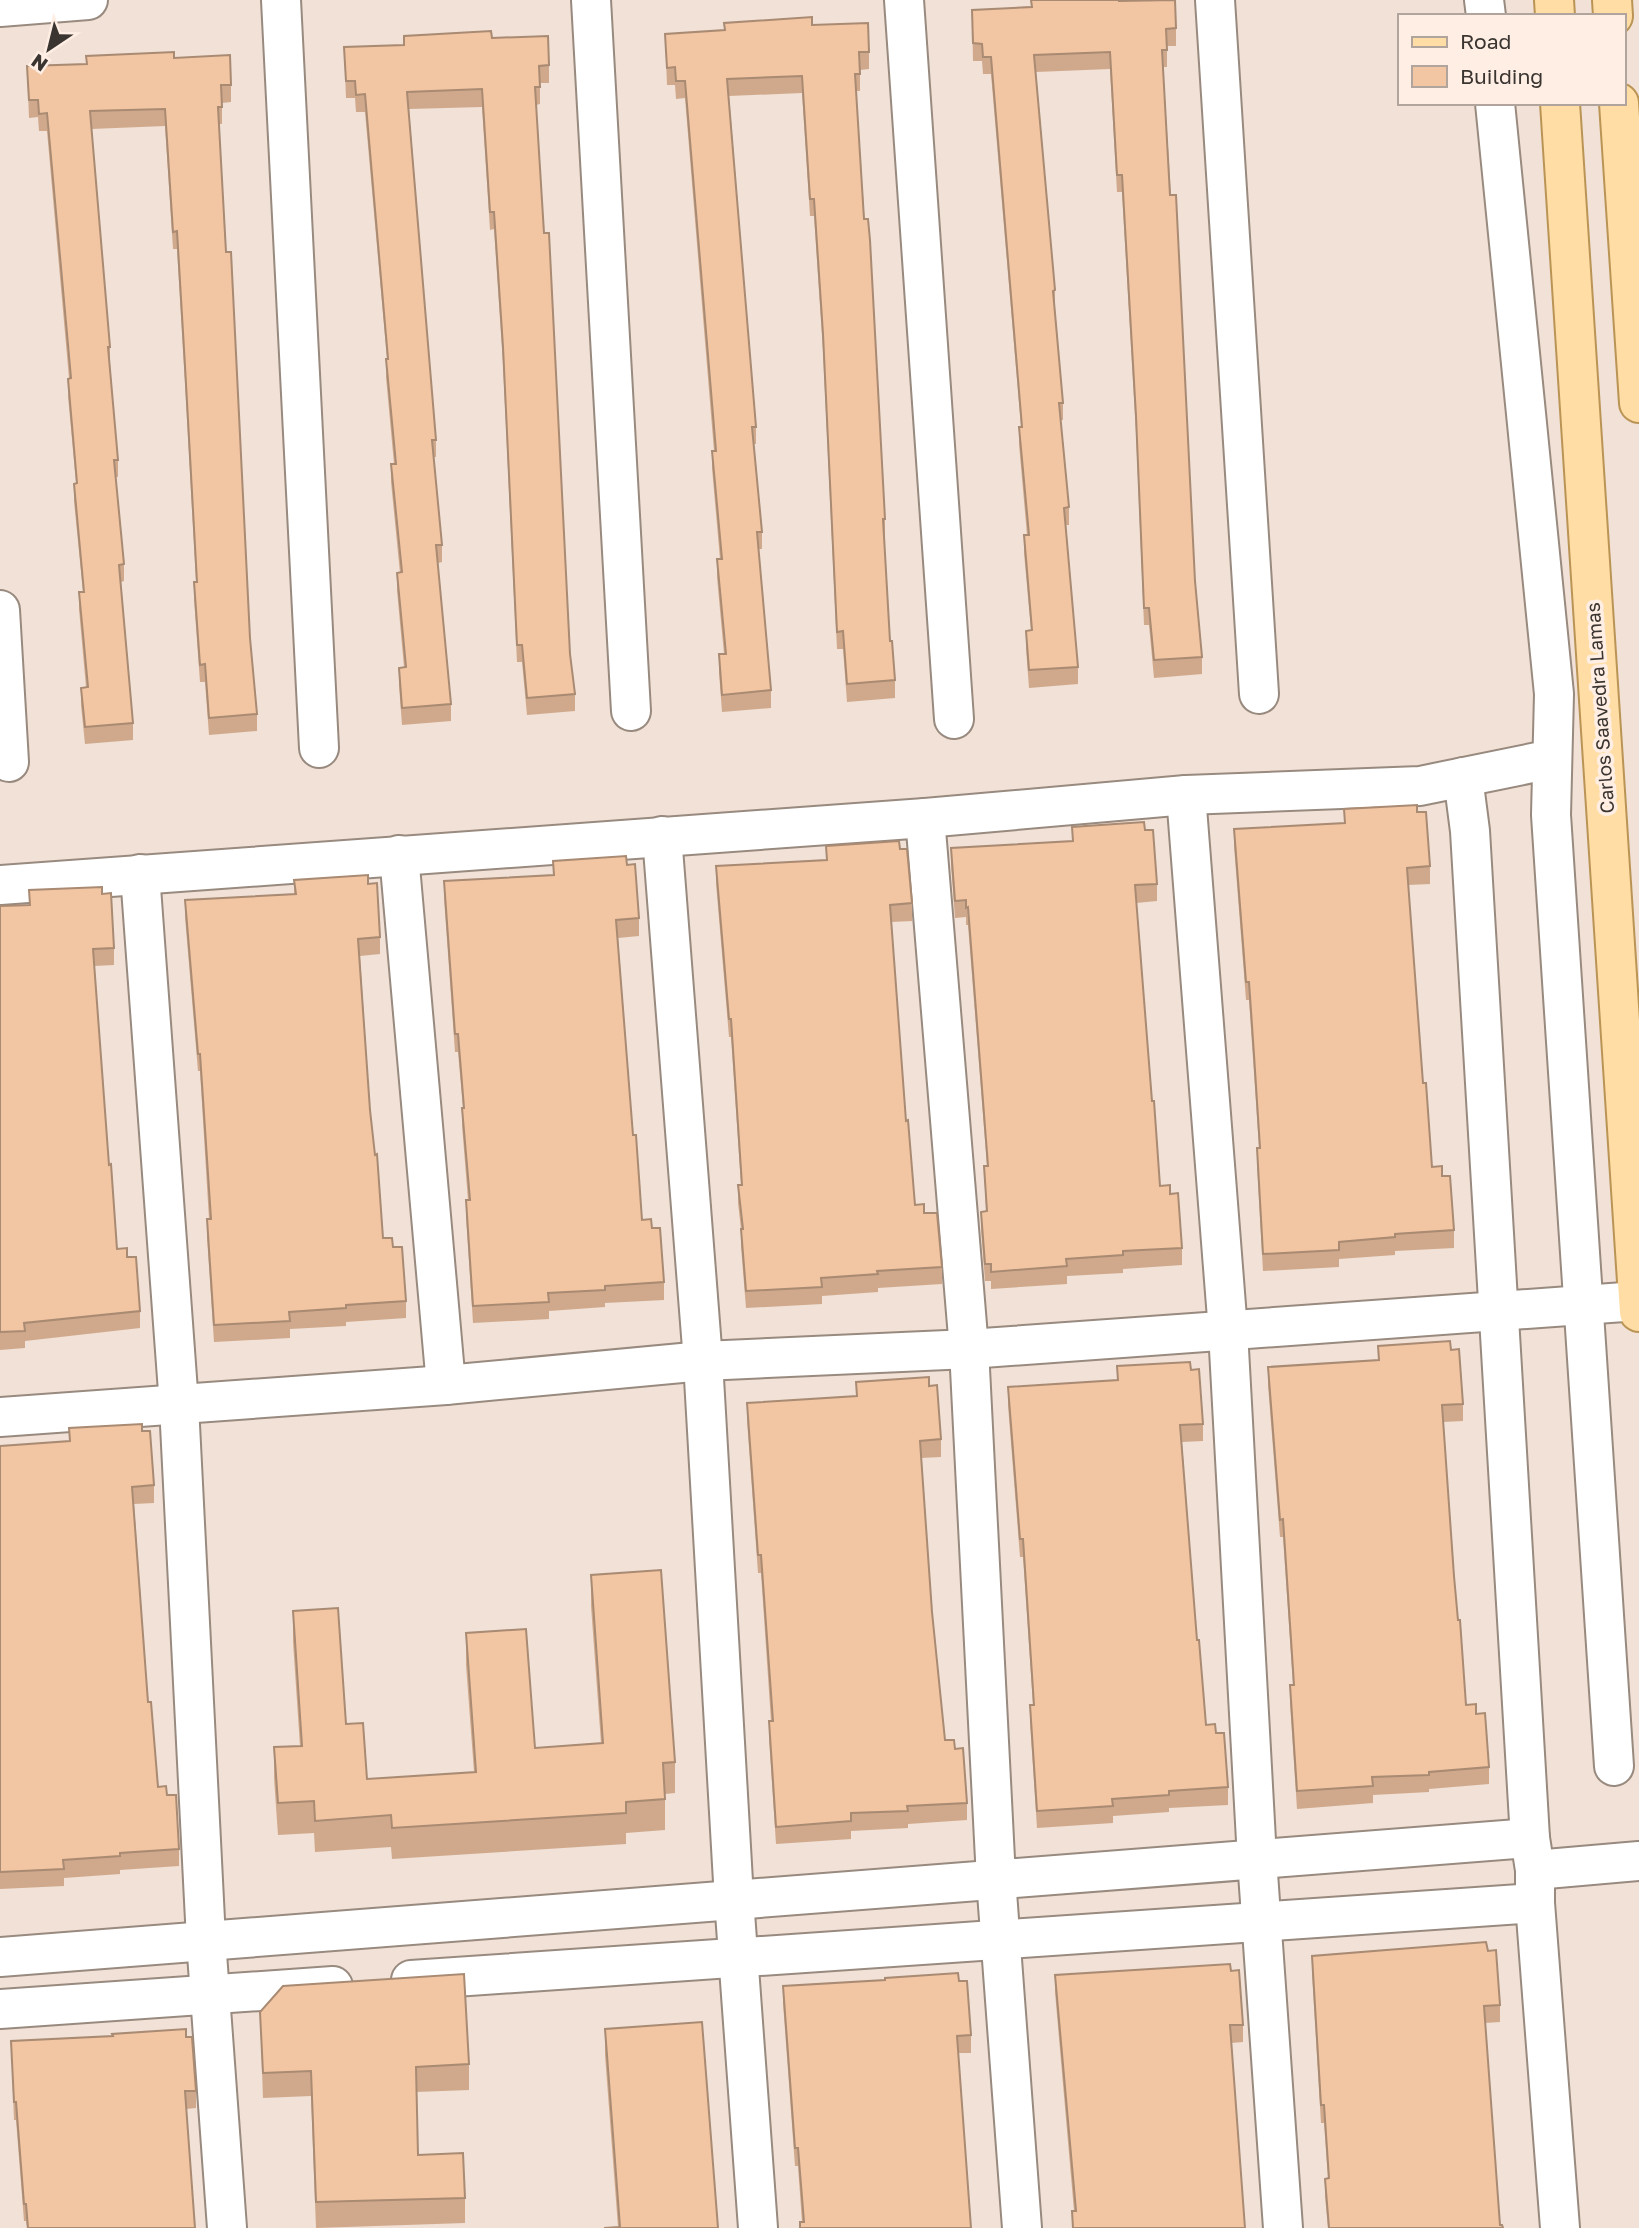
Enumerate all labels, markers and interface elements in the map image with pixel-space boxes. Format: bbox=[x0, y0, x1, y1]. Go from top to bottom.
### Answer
north arrow bbox=[14, 14, 84, 84]
legend bbox=[1398, 14, 1625, 105]
text: Road bbox=[1460, 28, 1511, 54]
text: N bbox=[26, 50, 51, 77]
text: Building bbox=[1460, 63, 1543, 89]
street label: Carlos Saavedra Lamas bbox=[1581, 602, 1618, 814]

